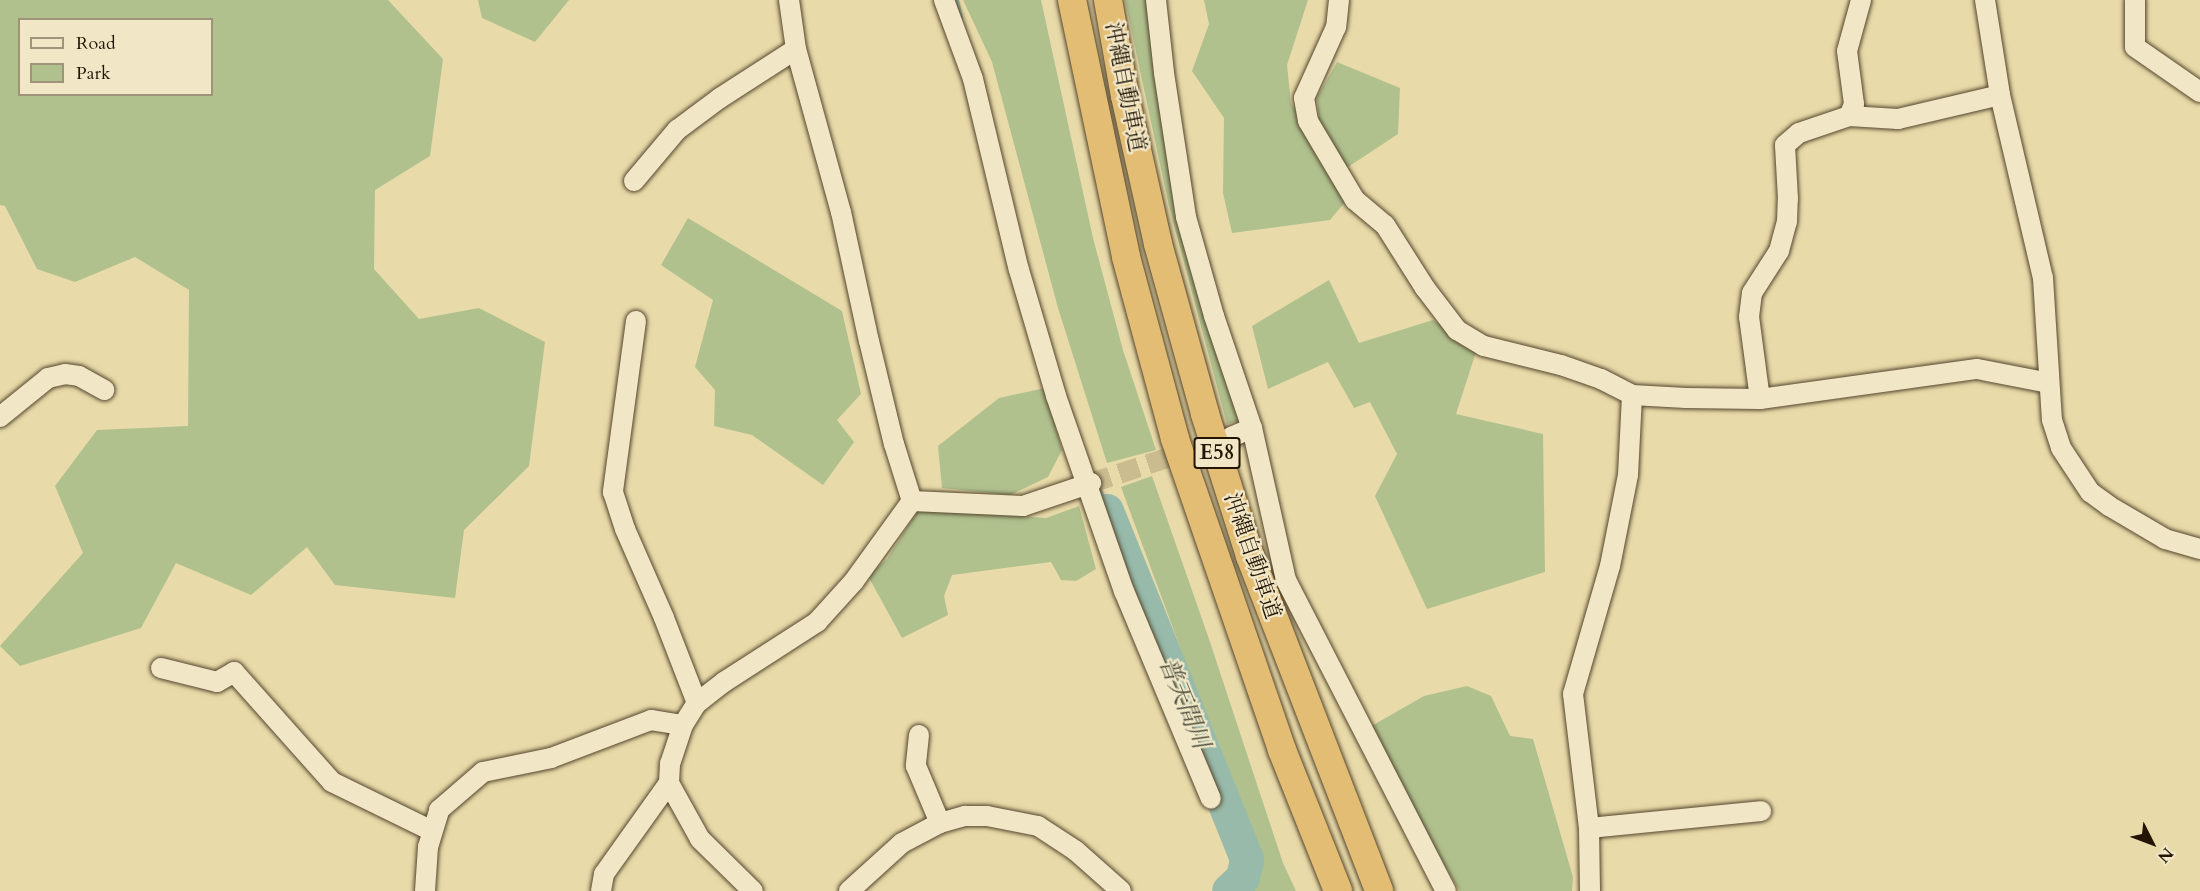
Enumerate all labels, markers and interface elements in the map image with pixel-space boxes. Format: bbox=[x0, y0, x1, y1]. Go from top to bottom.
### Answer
legend bbox=[18, 18, 213, 96]
street label: 沖縄自動車道 bbox=[1099, 20, 1151, 154]
text: Road bbox=[76, 31, 116, 56]
text: Park bbox=[76, 61, 111, 86]
road number: E58 bbox=[1193, 435, 1241, 471]
street label: 沖縄自動車道 bbox=[1218, 489, 1286, 623]
water label: 普天間川 bbox=[1153, 653, 1215, 753]
north arrow bbox=[2122, 813, 2182, 873]
text: N bbox=[2153, 843, 2178, 868]

